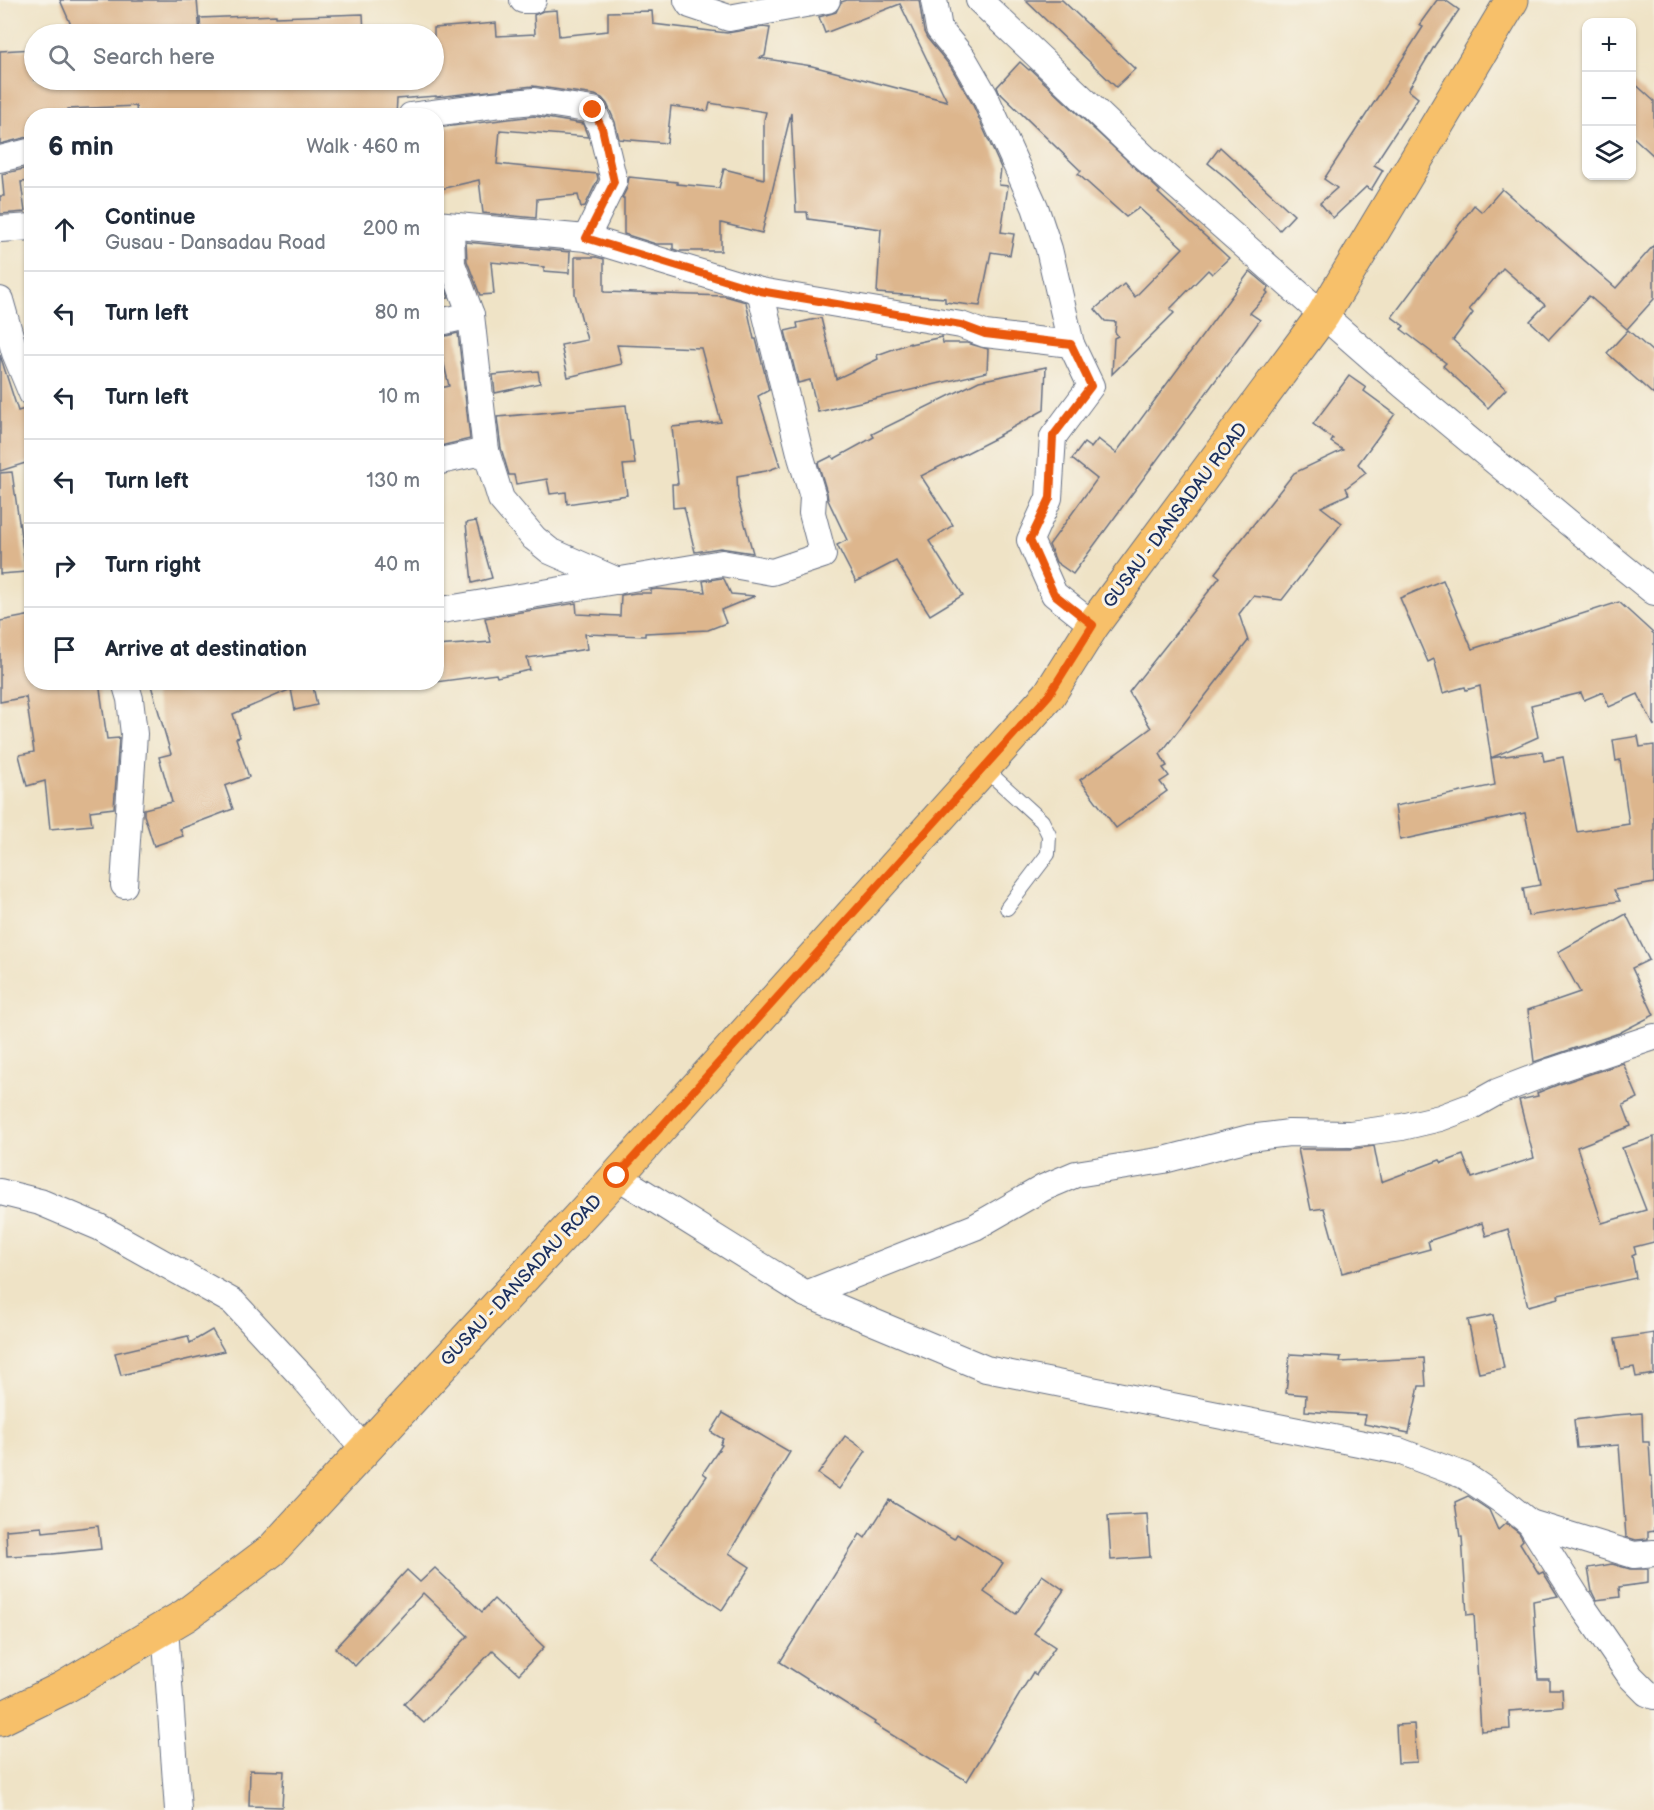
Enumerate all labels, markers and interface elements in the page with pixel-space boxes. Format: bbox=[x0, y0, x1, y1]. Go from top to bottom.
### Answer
map controls bbox=[1582, 18, 1636, 180]
button: + bbox=[1582, 18, 1636, 72]
search box bbox=[24, 24, 444, 90]
icon: search bbox=[45, 41, 78, 74]
text: Search here bbox=[93, 44, 215, 71]
button: − bbox=[1582, 72, 1636, 126]
route end bbox=[579, 96, 605, 122]
button: layers bbox=[1582, 126, 1636, 180]
text: 6 min bbox=[48, 132, 114, 163]
text: Walk · 460 m bbox=[306, 135, 420, 159]
text: Continue bbox=[105, 204, 195, 231]
icon: ahead bbox=[48, 213, 81, 246]
text: 200 m bbox=[363, 217, 420, 241]
text: Gusau - Dansadau Road bbox=[105, 231, 326, 255]
icon: left bbox=[48, 297, 81, 330]
text: Turn left bbox=[105, 300, 189, 327]
text: 80 m bbox=[375, 301, 420, 325]
icon: left bbox=[48, 381, 81, 414]
text: Turn left bbox=[105, 384, 189, 411]
text: 10 m bbox=[379, 385, 420, 409]
street label: GUSAU - DANSADAU ROAD bbox=[1099, 419, 1252, 612]
icon: left bbox=[48, 465, 81, 498]
text: Turn left bbox=[105, 468, 189, 495]
text: 130 m bbox=[366, 469, 420, 493]
icon: right bbox=[48, 549, 81, 582]
text: Turn right bbox=[105, 552, 201, 579]
text: 40 m bbox=[374, 553, 420, 577]
icon: arrive bbox=[48, 633, 81, 666]
text: Arrive at destination bbox=[105, 636, 307, 663]
route start bbox=[603, 1162, 629, 1188]
street label: GUSAU - DANSADAU ROAD bbox=[436, 1190, 606, 1370]

